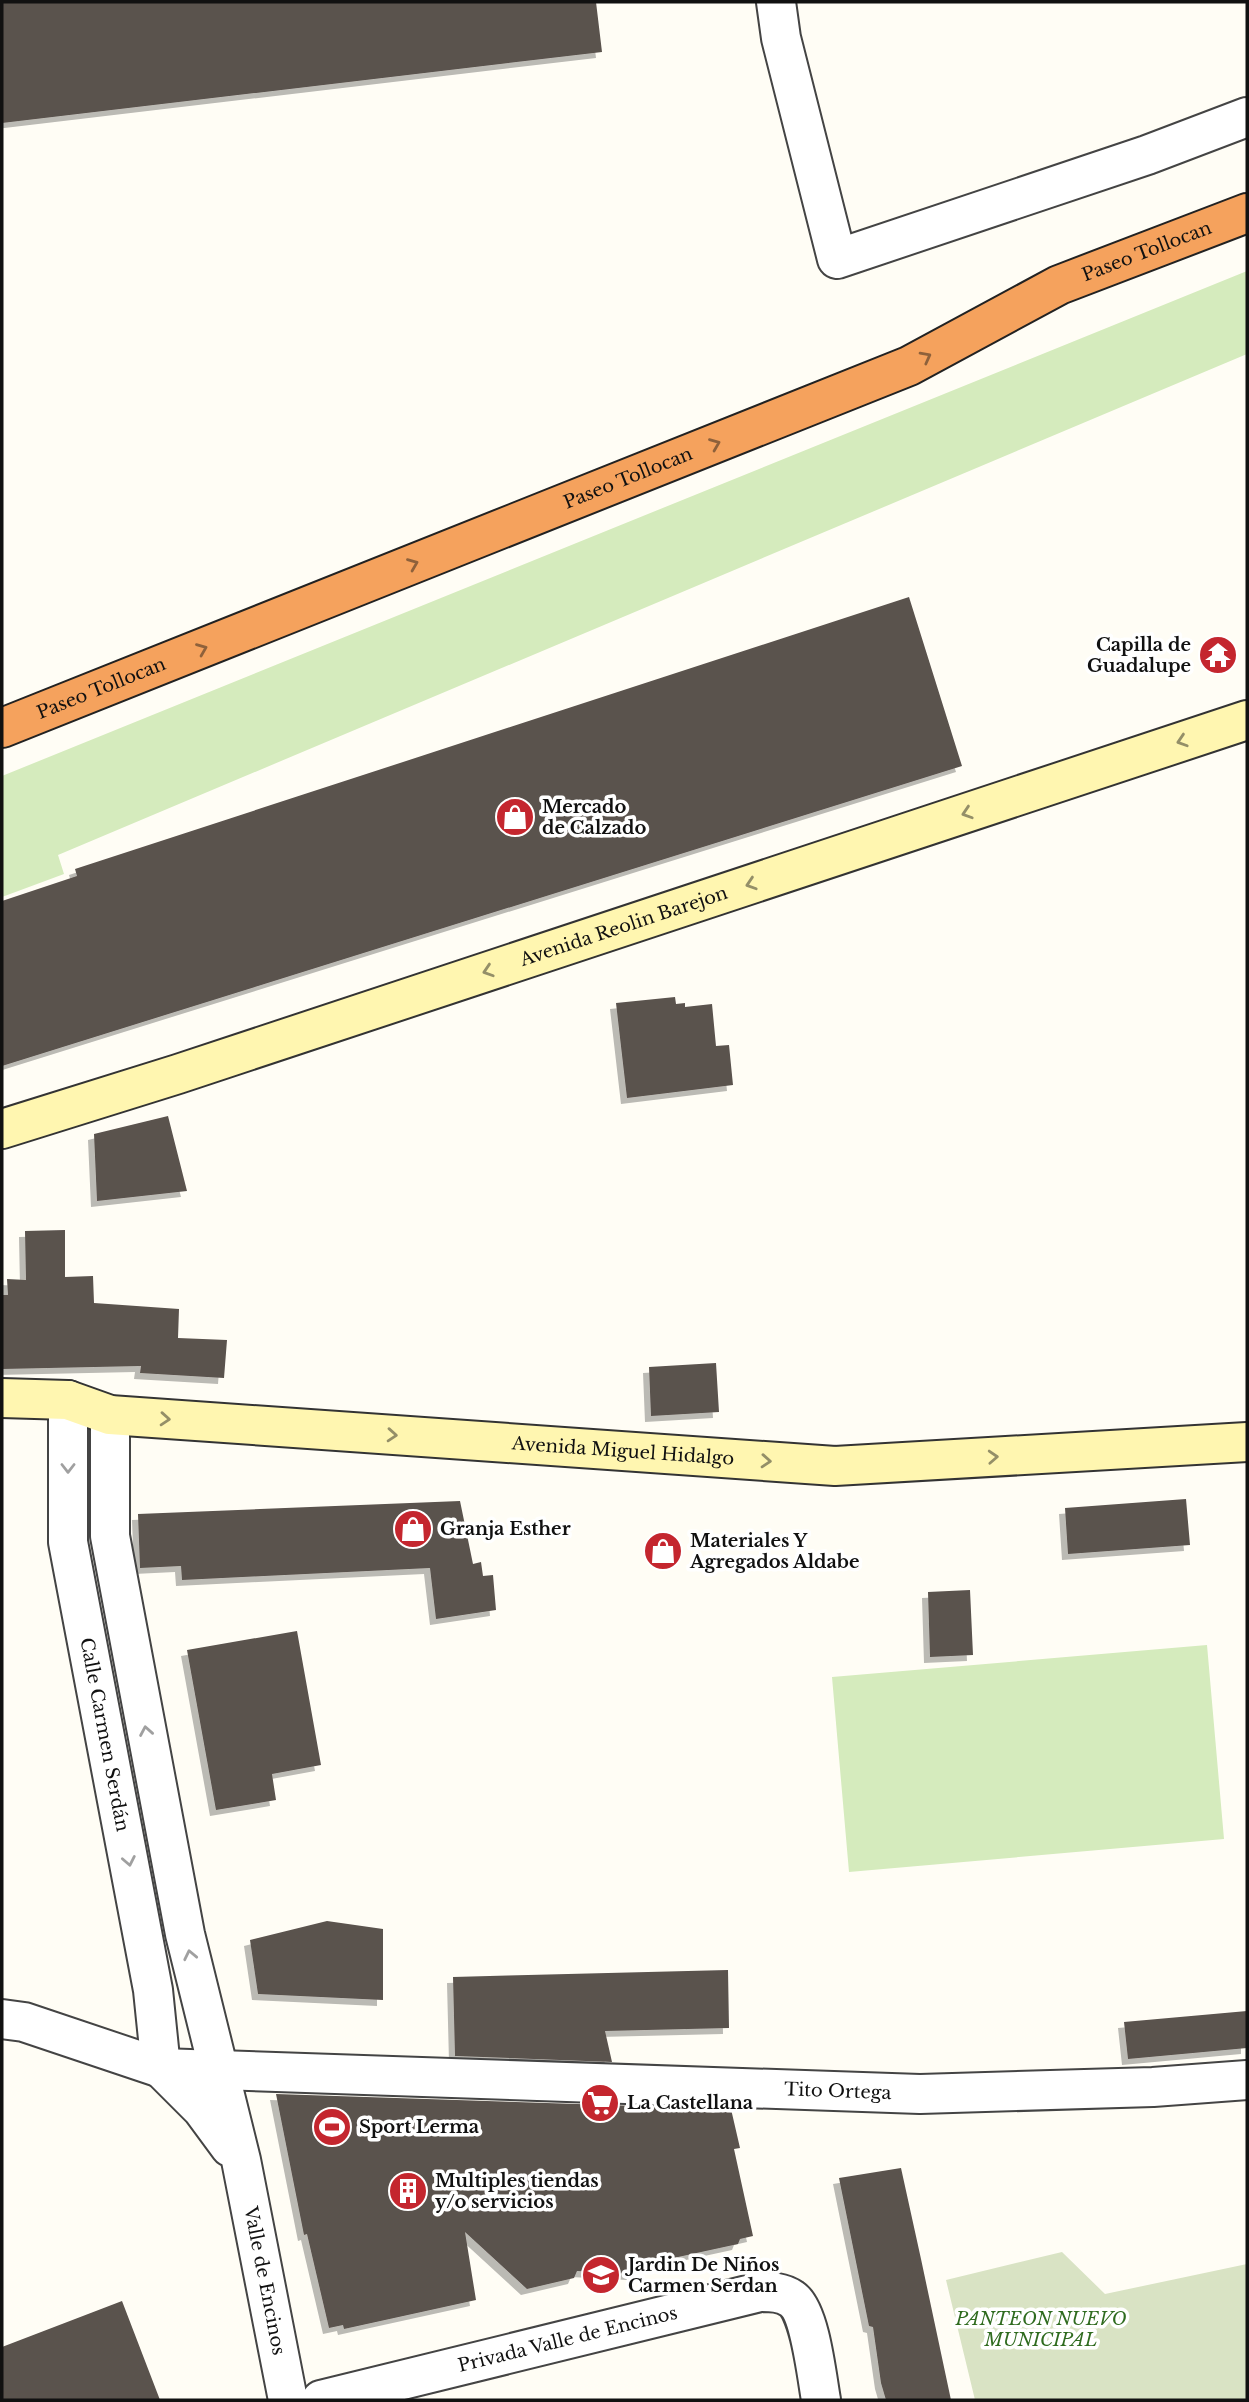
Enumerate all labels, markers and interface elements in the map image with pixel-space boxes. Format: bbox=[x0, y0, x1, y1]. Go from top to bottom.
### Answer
street label: Paseo Tollocan bbox=[1079, 217, 1215, 286]
one-way arrow bbox=[919, 352, 931, 366]
one-way arrow bbox=[709, 438, 721, 452]
street label: Paseo Tollocan bbox=[560, 443, 696, 514]
one-way arrow bbox=[406, 559, 418, 573]
place label: Capilla de Guadalupe bbox=[1087, 634, 1191, 677]
temple icon: Capilla de Guadalupe bbox=[1197, 634, 1239, 676]
one-way arrow bbox=[195, 643, 207, 657]
street label: Paseo Tollocan bbox=[34, 653, 169, 724]
one-way arrow bbox=[1177, 733, 1189, 747]
shop icon: Mercado de Calzado bbox=[494, 796, 536, 838]
place label: Mercado de Calzado bbox=[542, 796, 646, 839]
one-way arrow bbox=[961, 805, 973, 819]
one-way arrow bbox=[745, 876, 757, 891]
street label: Avenida Reolin Barejon bbox=[516, 882, 730, 971]
one-way arrow bbox=[482, 963, 495, 977]
one-way arrow bbox=[160, 1411, 171, 1426]
one-way arrow bbox=[387, 1427, 398, 1442]
street label: Avenida Miguel Hidalgo bbox=[510, 1432, 735, 1470]
one-way arrow bbox=[988, 1449, 999, 1464]
one-way arrow bbox=[760, 1453, 771, 1468]
one-way arrow bbox=[60, 1463, 76, 1474]
shop icon: Granja Esther bbox=[392, 1508, 434, 1550]
place label: Granja Esther bbox=[440, 1518, 571, 1540]
shop icon: Materiales Y Agregados Aldabe bbox=[642, 1530, 684, 1572]
place label: Materiales Y Agregados Aldabe bbox=[689, 1530, 860, 1573]
street label: Calle Carmen Serdán bbox=[75, 1636, 134, 1833]
one-way arrow bbox=[139, 1726, 154, 1738]
one-way arrow bbox=[120, 1855, 135, 1867]
one-way arrow bbox=[184, 1949, 198, 1961]
street label: Tito Ortega bbox=[784, 2078, 892, 2104]
supermarket icon: La Castellana bbox=[579, 2082, 621, 2124]
place label: La Castellana bbox=[627, 2092, 754, 2114]
sports icon: Sport Lerma bbox=[311, 2106, 353, 2148]
place label: Sport Lerma bbox=[359, 2116, 480, 2138]
building icon: Multiples tiendas y/o servicios bbox=[387, 2170, 429, 2212]
place label: Multiples tiendas y/o servicios bbox=[435, 2170, 599, 2213]
street label: Valle de Encinos bbox=[239, 2204, 290, 2357]
school or university icon: Jardin De Niños Carmen Serdan bbox=[580, 2254, 622, 2296]
place label: Jardin De Niños Carmen Serdan bbox=[624, 2254, 779, 2297]
street label: Privada Valle de Encinos bbox=[456, 2302, 680, 2377]
park label: PANTEON NUEVO MUNICIPAL bbox=[954, 2308, 1127, 2351]

